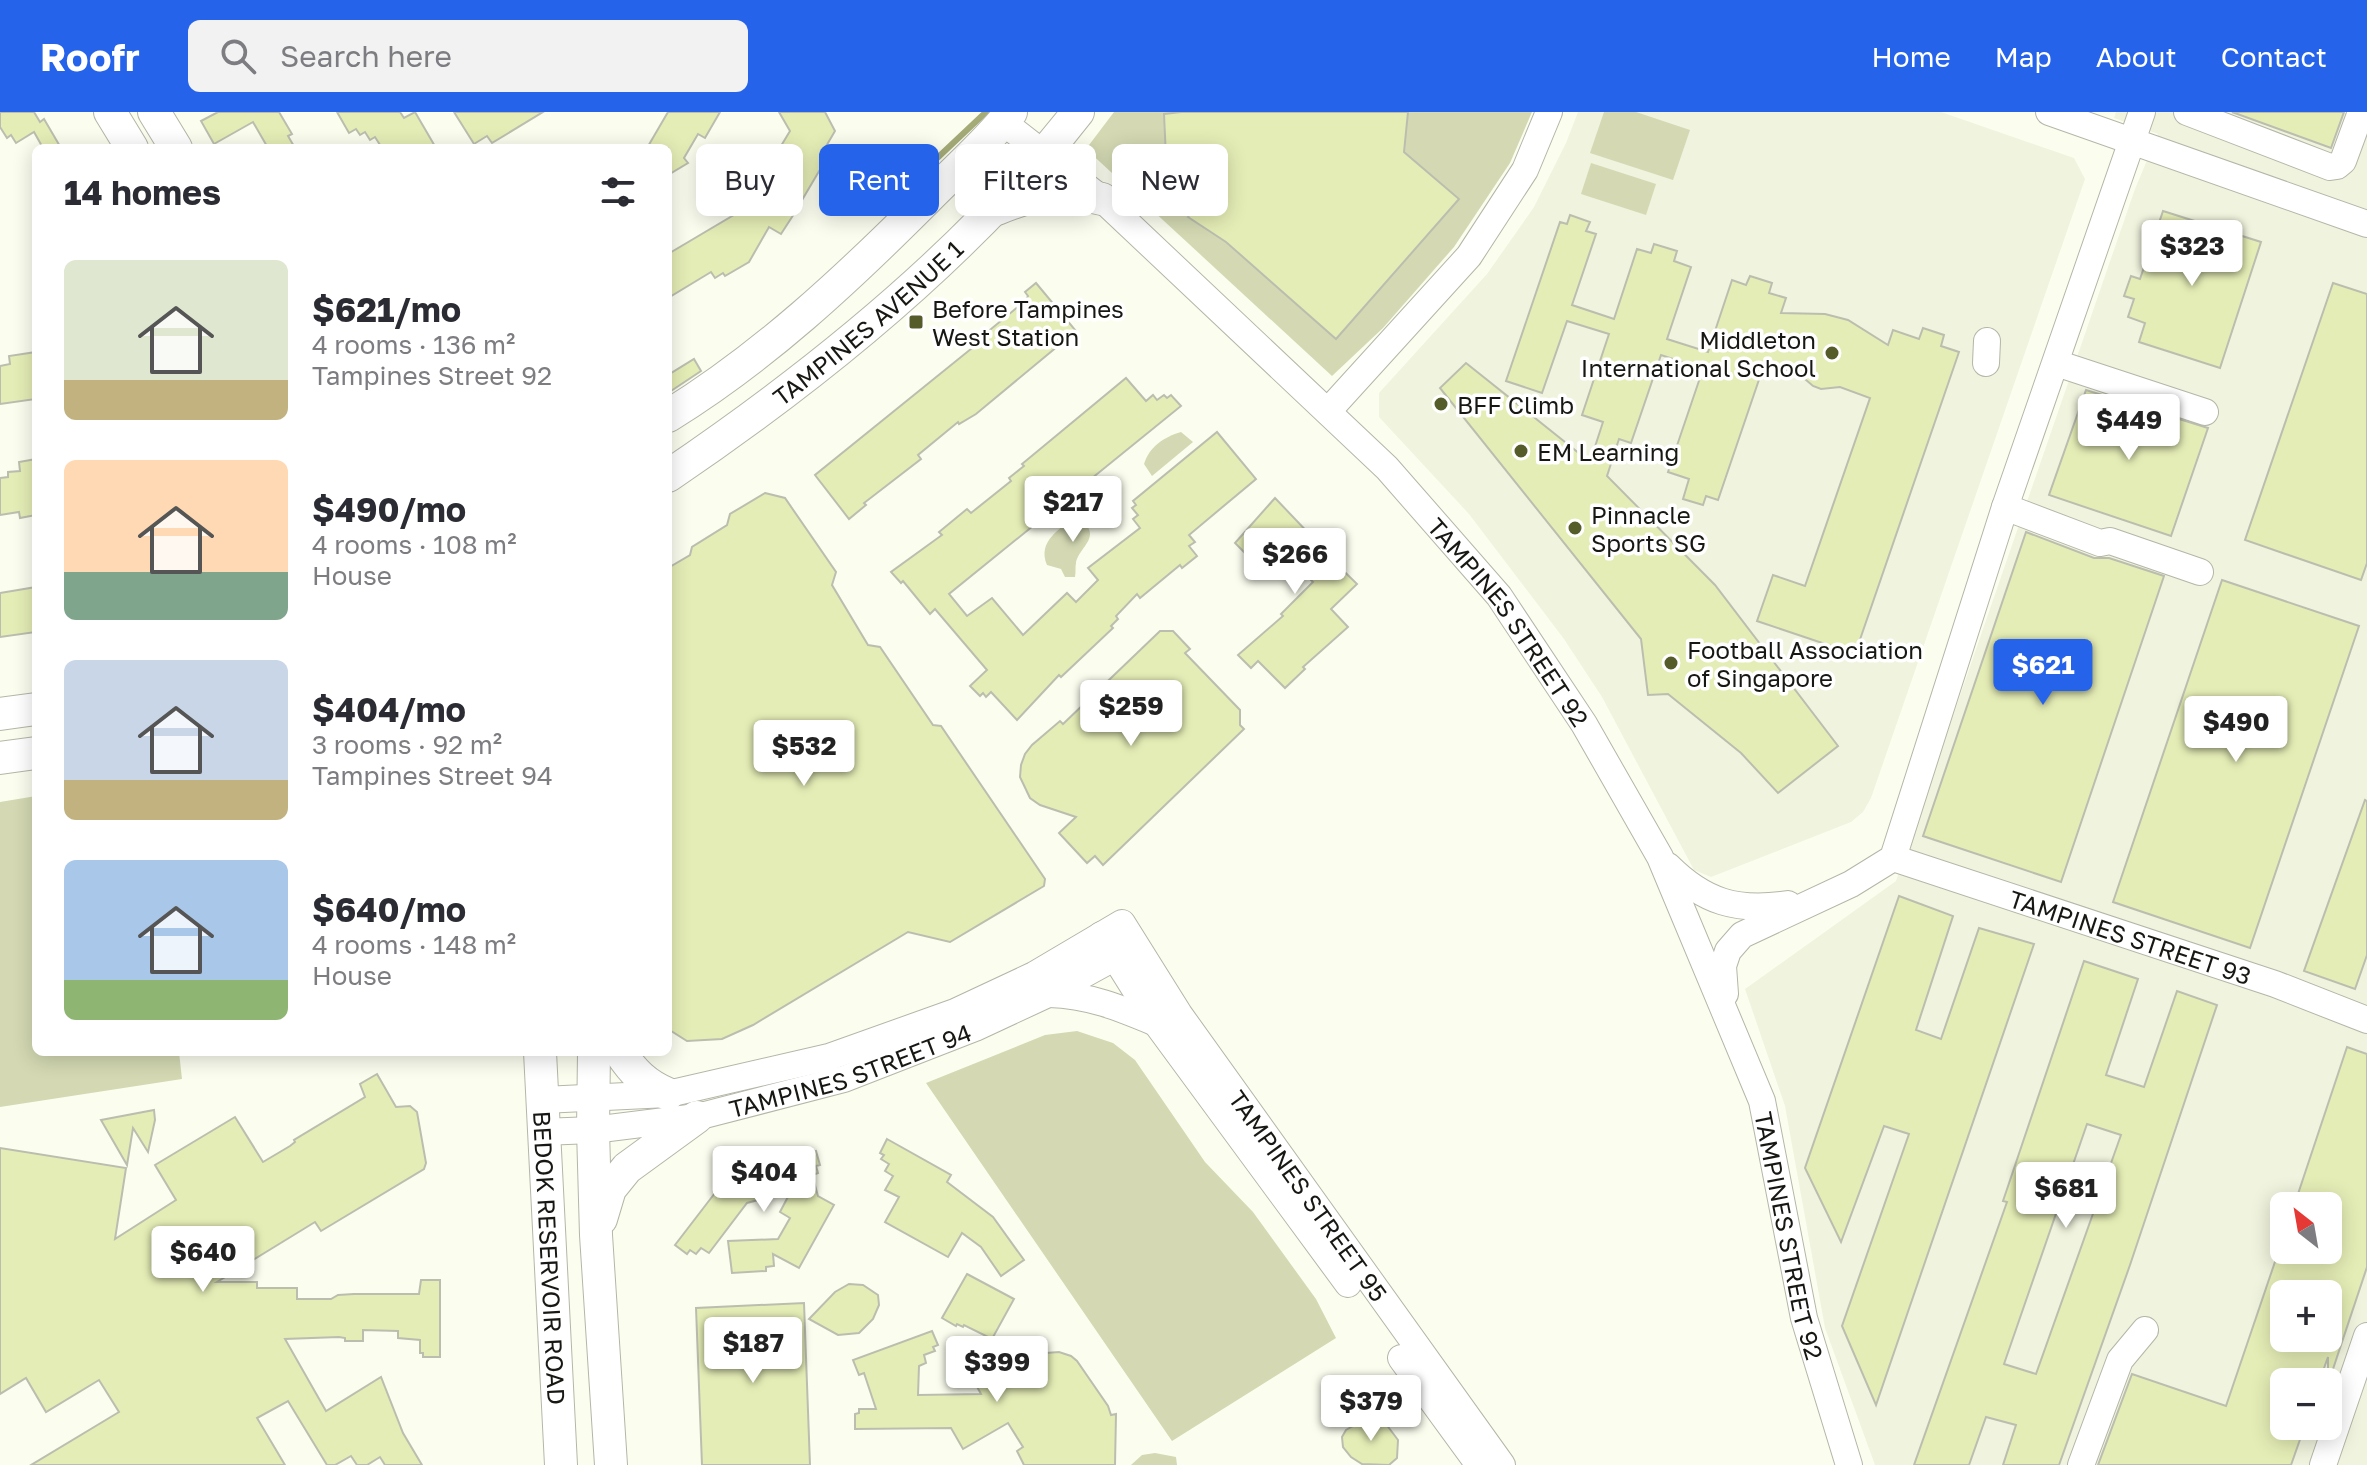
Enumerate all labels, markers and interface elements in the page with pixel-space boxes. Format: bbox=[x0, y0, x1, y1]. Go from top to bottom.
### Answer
search box bbox=[188, 20, 748, 92]
text: Roofr bbox=[40, 34, 140, 79]
icon: search bbox=[216, 34, 260, 78]
text: Search here bbox=[280, 38, 452, 74]
text: Home bbox=[1872, 40, 1951, 73]
text: Map bbox=[1995, 40, 2052, 73]
text: About bbox=[2096, 40, 2177, 73]
text: Contact bbox=[2221, 40, 2327, 73]
chip: Buy bbox=[696, 144, 803, 216]
chip: Rent bbox=[819, 144, 939, 216]
chip: Filters bbox=[955, 144, 1096, 216]
chip: New bbox=[1112, 144, 1228, 216]
icon: filters bbox=[596, 170, 640, 214]
text: 14 homes bbox=[64, 172, 221, 212]
pin: $323 bbox=[2145, 220, 2239, 288]
text: $323 bbox=[2159, 230, 2225, 261]
street label: TAMPINES AVENUE 1 bbox=[767, 234, 968, 411]
text: $621/mo bbox=[312, 289, 461, 329]
icon: home bbox=[128, 292, 224, 388]
place label: Before Tampines West Station bbox=[932, 294, 1124, 351]
marker: Before Tampines West Station bbox=[907, 313, 925, 331]
place label: Middleton International School bbox=[1581, 325, 1816, 382]
text: 4 rooms · 136 m² bbox=[312, 329, 515, 360]
marker: Middleton International School bbox=[1823, 344, 1841, 362]
text: Tampines Street 92 bbox=[312, 360, 552, 391]
place label: BFF Climb bbox=[1457, 390, 1574, 419]
pin: $449 bbox=[2082, 394, 2176, 462]
marker: BFF Climb bbox=[1432, 395, 1450, 413]
text: $449 bbox=[2096, 404, 2162, 435]
place label: EM Learning bbox=[1537, 437, 1679, 466]
marker: EM Learning bbox=[1512, 442, 1530, 460]
pin: $217 bbox=[1026, 476, 1120, 544]
text: $217 bbox=[1043, 486, 1103, 517]
text: $490/mo bbox=[312, 489, 466, 529]
icon: home bbox=[128, 492, 224, 588]
place label: Pinnacle Sports SG bbox=[1591, 500, 1706, 557]
street label: TAMPINES STREET 92 bbox=[1422, 511, 1596, 731]
marker: Pinnacle Sports SG bbox=[1566, 519, 1584, 537]
pin: $266 bbox=[1248, 528, 1342, 596]
text: 4 rooms · 108 m² bbox=[312, 529, 517, 560]
text: $266 bbox=[1262, 538, 1328, 569]
text: House bbox=[312, 560, 392, 591]
place label: Football Association of Singapore bbox=[1687, 635, 1923, 692]
pin: $621 bbox=[1996, 639, 2090, 707]
text: $621 bbox=[2011, 649, 2075, 680]
marker: Football Association of Singapore bbox=[1662, 654, 1680, 672]
pin: $259 bbox=[1084, 680, 1178, 748]
text: $404/mo bbox=[312, 689, 466, 729]
text: $259 bbox=[1098, 690, 1164, 721]
icon: home bbox=[128, 692, 224, 788]
pin: $490 bbox=[2189, 696, 2283, 764]
text: $490 bbox=[2202, 706, 2270, 737]
pin: $532 bbox=[757, 720, 851, 788]
text: 3 rooms · 92 m² bbox=[312, 729, 502, 760]
text: $532 bbox=[771, 730, 837, 761]
text: Tampines Street 94 bbox=[312, 760, 553, 791]
street label: TAMPINES STREET 93 bbox=[2006, 883, 2255, 990]
text: $640/mo bbox=[312, 889, 466, 929]
icon: home bbox=[128, 892, 224, 988]
text: 4 rooms · 148 m² bbox=[312, 929, 516, 960]
text: House bbox=[312, 960, 392, 991]
street label: TAMPINES STREET 94 bbox=[726, 1017, 975, 1123]
street label: TAMPINES STREET 95 bbox=[1224, 1084, 1394, 1306]
street label: TAMPINES STREET 92 bbox=[1750, 1109, 1830, 1363]
street label: BEDOK RESERVOIR ROAD bbox=[529, 1110, 572, 1406]
pin: $404 bbox=[717, 1146, 811, 1214]
text: $404 bbox=[731, 1156, 797, 1187]
pin: $681 bbox=[2019, 1162, 2113, 1230]
text: $681 bbox=[2034, 1172, 2098, 1203]
north arrow bbox=[2270, 1192, 2342, 1264]
map controls bbox=[2270, 1192, 2342, 1440]
pin: $640 bbox=[156, 1226, 250, 1294]
text: $640 bbox=[169, 1236, 237, 1267]
button: + bbox=[2270, 1280, 2342, 1352]
pin: $187 bbox=[706, 1317, 800, 1385]
text: $187 bbox=[722, 1327, 784, 1358]
pin: $399 bbox=[950, 1336, 1044, 1404]
text: $399 bbox=[964, 1346, 1030, 1377]
button: − bbox=[2270, 1368, 2342, 1440]
pin: $379 bbox=[1324, 1375, 1418, 1443]
text: $379 bbox=[1339, 1385, 1403, 1416]

